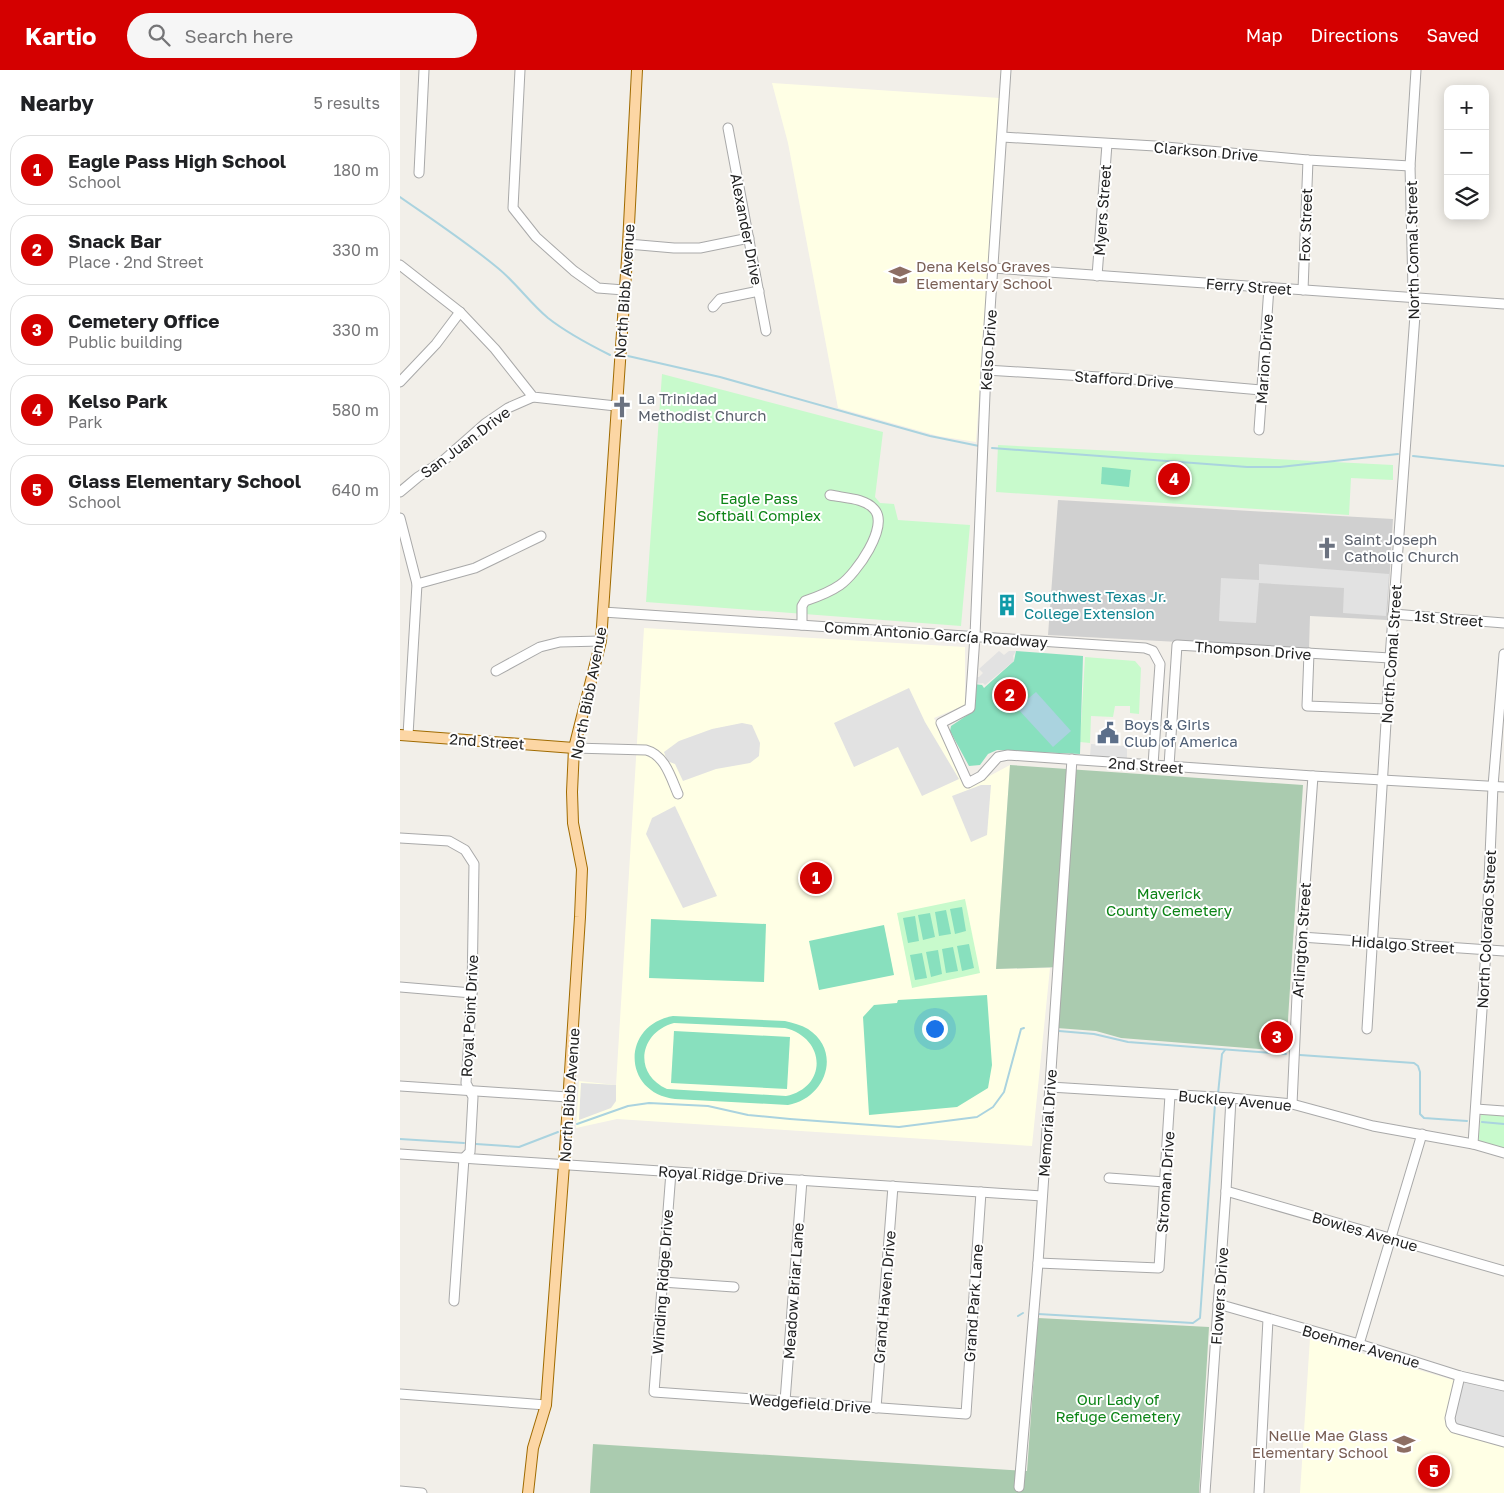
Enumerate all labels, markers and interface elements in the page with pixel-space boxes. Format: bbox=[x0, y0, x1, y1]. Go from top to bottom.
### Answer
search box bbox=[127, 13, 477, 58]
text: Kartio bbox=[25, 21, 97, 50]
icon: search bbox=[145, 21, 173, 49]
text: Search here bbox=[185, 24, 293, 47]
text: Map bbox=[1246, 24, 1282, 46]
text: Directions bbox=[1310, 24, 1398, 46]
text: Saved bbox=[1426, 24, 1479, 46]
map controls bbox=[1444, 85, 1489, 220]
button: + bbox=[1444, 85, 1489, 130]
text: Nearby bbox=[20, 90, 94, 116]
text: 5 results bbox=[314, 93, 380, 113]
button: − bbox=[1444, 130, 1489, 175]
street label: Clarkson Drive bbox=[1153, 137, 1259, 165]
text: Eagle Pass High School bbox=[68, 149, 286, 172]
text: 1 bbox=[33, 160, 41, 180]
text: 180 m bbox=[333, 160, 379, 180]
street label: Myers Street bbox=[1090, 164, 1114, 256]
text: School bbox=[68, 172, 121, 192]
street label: Alexander Drive bbox=[727, 172, 767, 287]
button: layers bbox=[1444, 175, 1489, 220]
street label: North Comal Street bbox=[1402, 180, 1422, 320]
street label: Fox Street bbox=[1295, 188, 1315, 262]
street label: North Bibb Avenue bbox=[610, 223, 638, 359]
text: Snack Bar bbox=[68, 229, 162, 252]
text: 2 bbox=[32, 240, 42, 260]
text: 330 m bbox=[332, 240, 379, 260]
text: Place · 2nd Street bbox=[68, 252, 204, 272]
place label: Dena Kelso Graves Elementary School bbox=[916, 257, 1052, 292]
school or university icon: Dena Kelso Graves Elementary School bbox=[887, 262, 913, 288]
street label: Ferry Street bbox=[1205, 274, 1293, 298]
street label: Kelso Drive bbox=[976, 308, 1000, 391]
text: Cemetery Office bbox=[68, 309, 220, 332]
street label: Marion Drive bbox=[1252, 313, 1276, 405]
text: 3 bbox=[32, 320, 42, 340]
text: 330 m bbox=[332, 320, 379, 340]
text: Public building bbox=[68, 332, 183, 352]
street label: Stafford Drive bbox=[1074, 367, 1175, 391]
text: Kelso Park bbox=[68, 389, 168, 412]
place label: La Trinidad Methodist Church bbox=[638, 389, 766, 424]
church icon: La Trinidad Methodist Church bbox=[609, 394, 635, 420]
text: 4 bbox=[32, 400, 42, 420]
text: 580 m bbox=[332, 400, 379, 420]
street label: San Juan Drive bbox=[417, 402, 513, 481]
text: Park bbox=[68, 412, 103, 432]
pin: 4 bbox=[1158, 460, 1190, 498]
text: Glass Elementary School bbox=[68, 469, 301, 492]
text: 5 bbox=[32, 480, 42, 500]
text: 640 m bbox=[331, 480, 379, 500]
park label: Eagle Pass Softball Complex bbox=[697, 489, 821, 524]
text: School bbox=[68, 492, 121, 512]
place label: Saint Joseph Catholic Church bbox=[1344, 530, 1459, 565]
church icon: Saint Joseph Catholic Church bbox=[1314, 535, 1340, 561]
street label: North Comal Street bbox=[1377, 584, 1405, 724]
place label: Southwest Texas Jr. College Extension bbox=[1024, 587, 1167, 622]
building icon: Southwest Texas Jr. College Extension bbox=[994, 592, 1020, 618]
street label: 1st Street bbox=[1414, 606, 1484, 630]
street label: Comm Antonio García Roadway bbox=[824, 617, 1049, 651]
street label: North Bibb Avenue bbox=[566, 625, 610, 761]
street label: Thompson Drive bbox=[1194, 637, 1312, 663]
pin: 2 bbox=[994, 676, 1026, 714]
place label: Boys & Girls Club of America bbox=[1124, 715, 1238, 750]
public building icon: Boys & Girls Club of America bbox=[1095, 720, 1121, 746]
street label: 2nd Street bbox=[449, 729, 525, 753]
street label: 2nd Street bbox=[1108, 753, 1184, 777]
street label: North Colorado Street bbox=[1473, 849, 1499, 1009]
pin: 1 bbox=[800, 859, 832, 897]
street label: Arlington Street bbox=[1288, 882, 1314, 998]
park label: Maverick County Cemetery bbox=[1106, 884, 1233, 919]
street label: Hidalgo Street bbox=[1350, 931, 1456, 957]
street label: Royal Point Drive bbox=[457, 954, 481, 1078]
your location bbox=[922, 1016, 948, 1042]
pin: 3 bbox=[1261, 1018, 1293, 1056]
street label: North Bibb Avenue bbox=[555, 1027, 583, 1163]
street label: Memorial Drive bbox=[1034, 1068, 1060, 1177]
street label: Buckley Avenue bbox=[1177, 1086, 1293, 1114]
street label: Stroman Drive bbox=[1152, 1130, 1178, 1233]
street label: Royal Ridge Drive bbox=[658, 1162, 785, 1188]
street label: Bowles Avenue bbox=[1310, 1207, 1420, 1255]
street label: Winding Ridge Drive bbox=[648, 1209, 676, 1355]
street label: Meadow Briar Lane bbox=[779, 1222, 807, 1360]
street label: Grand Haven Drive bbox=[869, 1229, 899, 1364]
street label: Grand Park Lane bbox=[960, 1243, 986, 1363]
street label: Flowers Drive bbox=[1207, 1246, 1231, 1345]
street label: Boehmer Avenue bbox=[1300, 1321, 1422, 1371]
street label: Wedgefield Drive bbox=[748, 1390, 872, 1416]
park label: Our Lady of Refuge Cemetery bbox=[1055, 1390, 1181, 1425]
place label: Nellie Mae Glass Elementary School bbox=[1252, 1426, 1388, 1461]
school or university icon: Nellie Mae Glass Elementary School bbox=[1391, 1431, 1417, 1457]
pin: 5 bbox=[1418, 1452, 1450, 1490]

